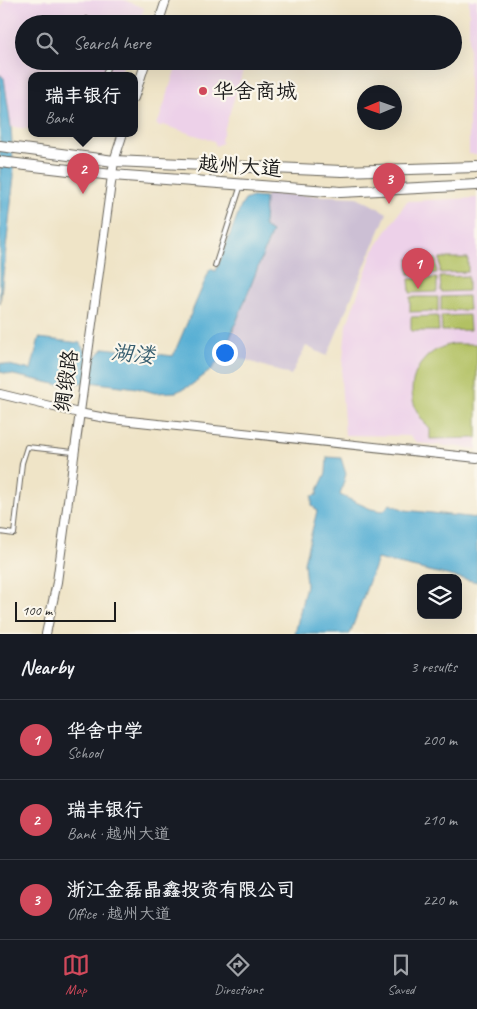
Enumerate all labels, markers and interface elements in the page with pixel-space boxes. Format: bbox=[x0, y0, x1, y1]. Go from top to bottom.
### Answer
search box bbox=[15, 15, 462, 70]
icon: search bbox=[33, 29, 61, 57]
text: Search here bbox=[73, 31, 150, 55]
popup bbox=[28, 72, 138, 137]
place label: 华舍商城 bbox=[213, 78, 297, 104]
text: 瑞丰银行 bbox=[45, 84, 121, 108]
marker: 华舍商城 bbox=[197, 85, 209, 97]
north arrow bbox=[357, 85, 402, 130]
text: Bank bbox=[45, 108, 73, 128]
street label: 越州大道 bbox=[197, 150, 283, 182]
pin: 2 bbox=[67, 153, 99, 194]
pin: 3 bbox=[373, 163, 405, 204]
pin: 1 bbox=[402, 248, 434, 289]
water label: 湖溇 bbox=[110, 338, 158, 370]
your location bbox=[212, 340, 238, 366]
street label: 绸缎路 bbox=[49, 348, 83, 414]
map controls bbox=[417, 574, 462, 619]
button: layers bbox=[417, 574, 462, 619]
scale bar bbox=[15, 599, 116, 622]
text: 100 m bbox=[22, 602, 52, 619]
text: Nearby bbox=[20, 654, 73, 680]
text: 3 results bbox=[410, 657, 457, 677]
text: 华舍中学 bbox=[67, 719, 143, 743]
text: 1 bbox=[32, 730, 40, 750]
text: 200 m bbox=[423, 730, 457, 750]
text: School bbox=[67, 743, 101, 763]
text: 瑞丰银行 bbox=[67, 798, 143, 822]
text: 2 bbox=[32, 810, 40, 830]
text: 210 m bbox=[423, 810, 457, 830]
text: Bank · 越州大道 bbox=[67, 824, 170, 844]
text: 浙江金磊晶鑫投资有限公司 bbox=[67, 878, 295, 902]
text: 3 bbox=[32, 890, 40, 910]
text: 220 m bbox=[423, 890, 457, 910]
text: Office · 越州大道 bbox=[67, 904, 171, 924]
tab: Map bbox=[62, 951, 90, 998]
tab: Directions bbox=[214, 951, 263, 998]
tab: Saved bbox=[387, 951, 415, 998]

